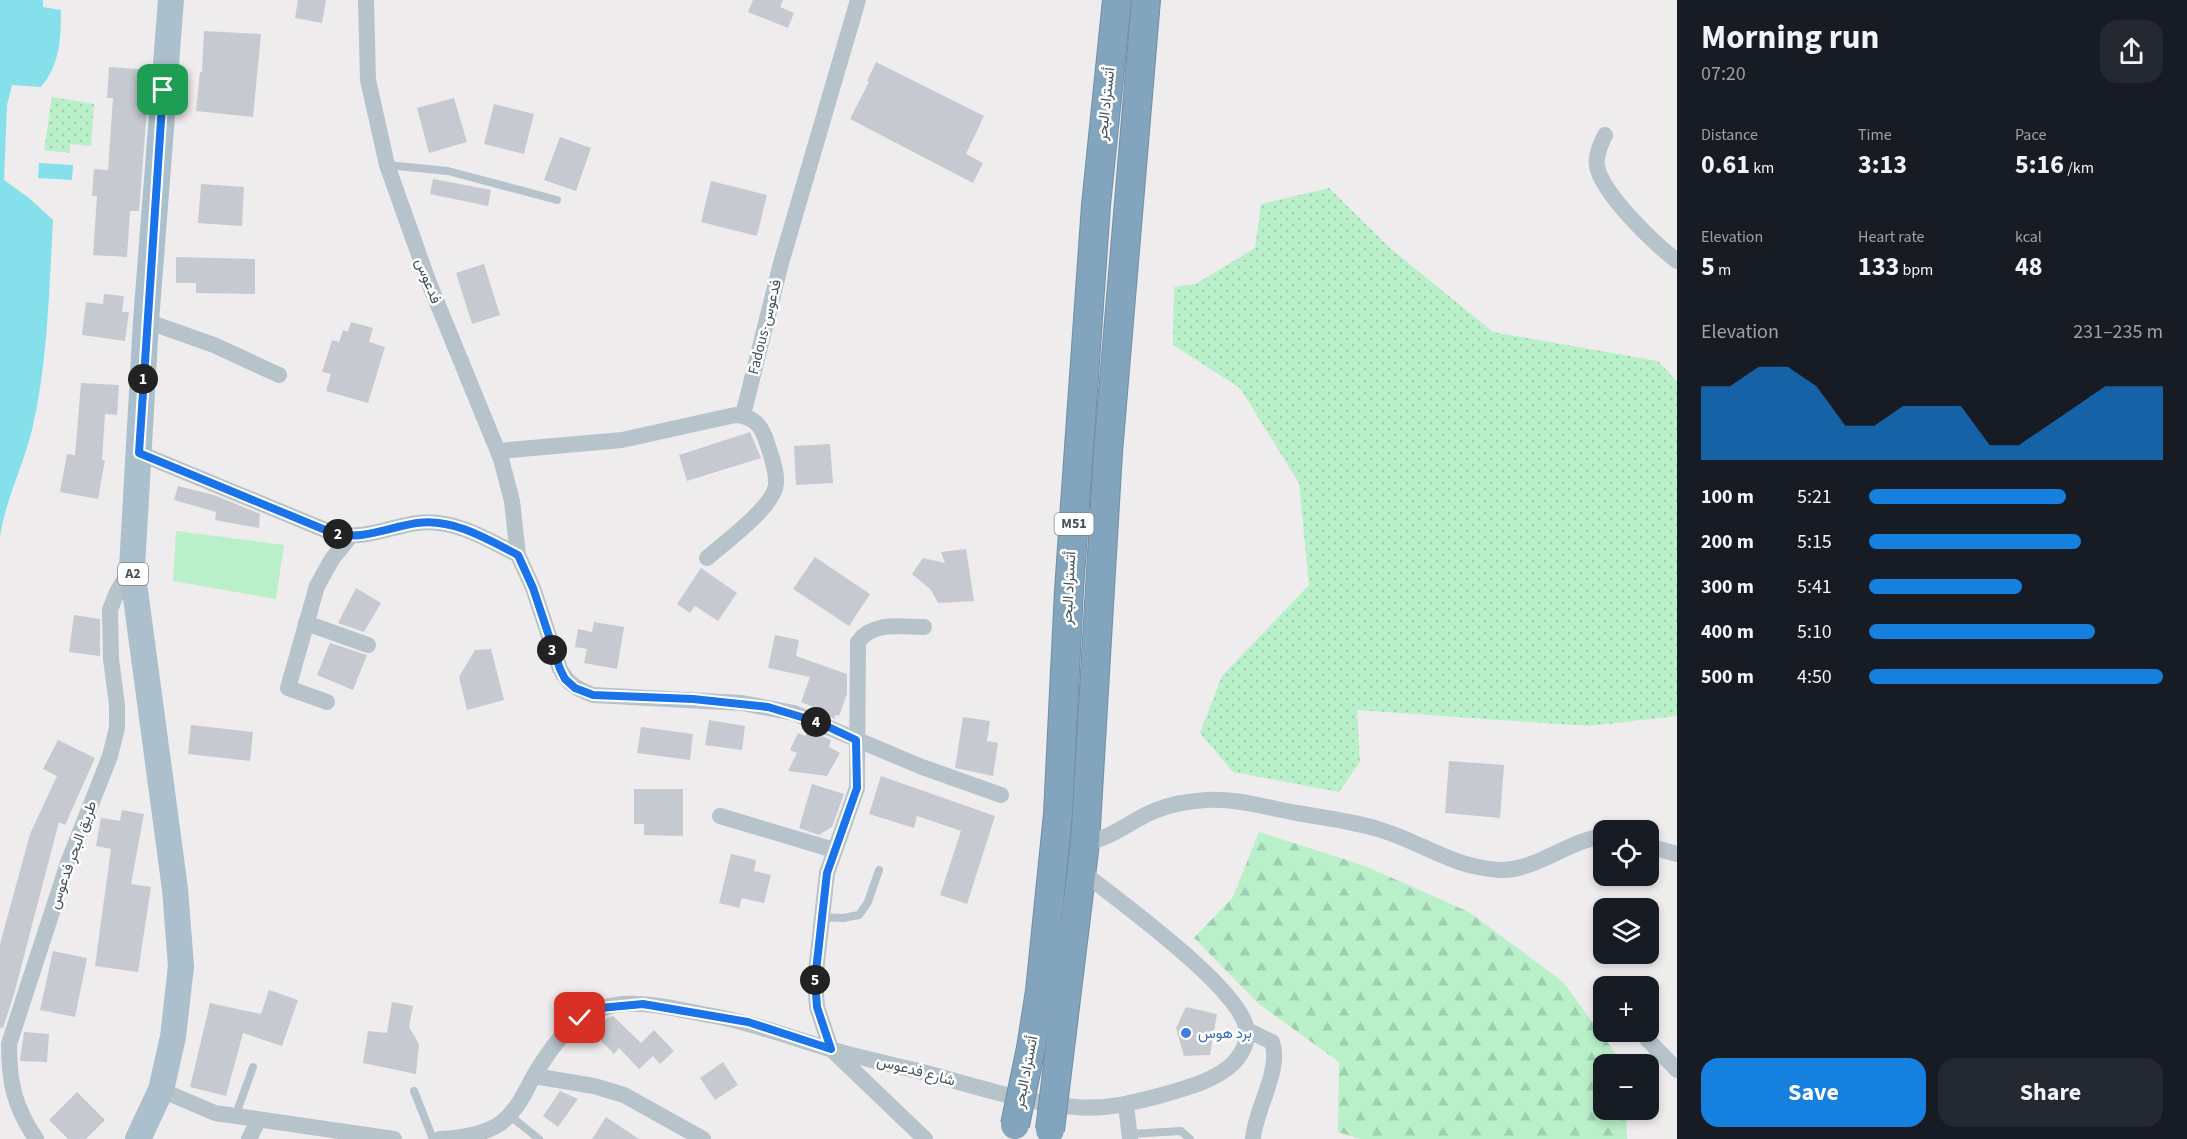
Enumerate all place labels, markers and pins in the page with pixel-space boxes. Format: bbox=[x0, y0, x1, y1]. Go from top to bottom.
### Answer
pin bbox=[137, 64, 188, 115]
pin: 1 bbox=[128, 364, 158, 394]
pin: 2 bbox=[323, 519, 353, 549]
pin: 3 bbox=[537, 635, 567, 665]
pin: 4 bbox=[801, 707, 831, 737]
pin: 5 bbox=[800, 965, 830, 995]
pin bbox=[554, 992, 605, 1043]
place label: برد هوس bbox=[1198, 1023, 1252, 1044]
marker: برد هوس bbox=[1179, 1026, 1193, 1040]

